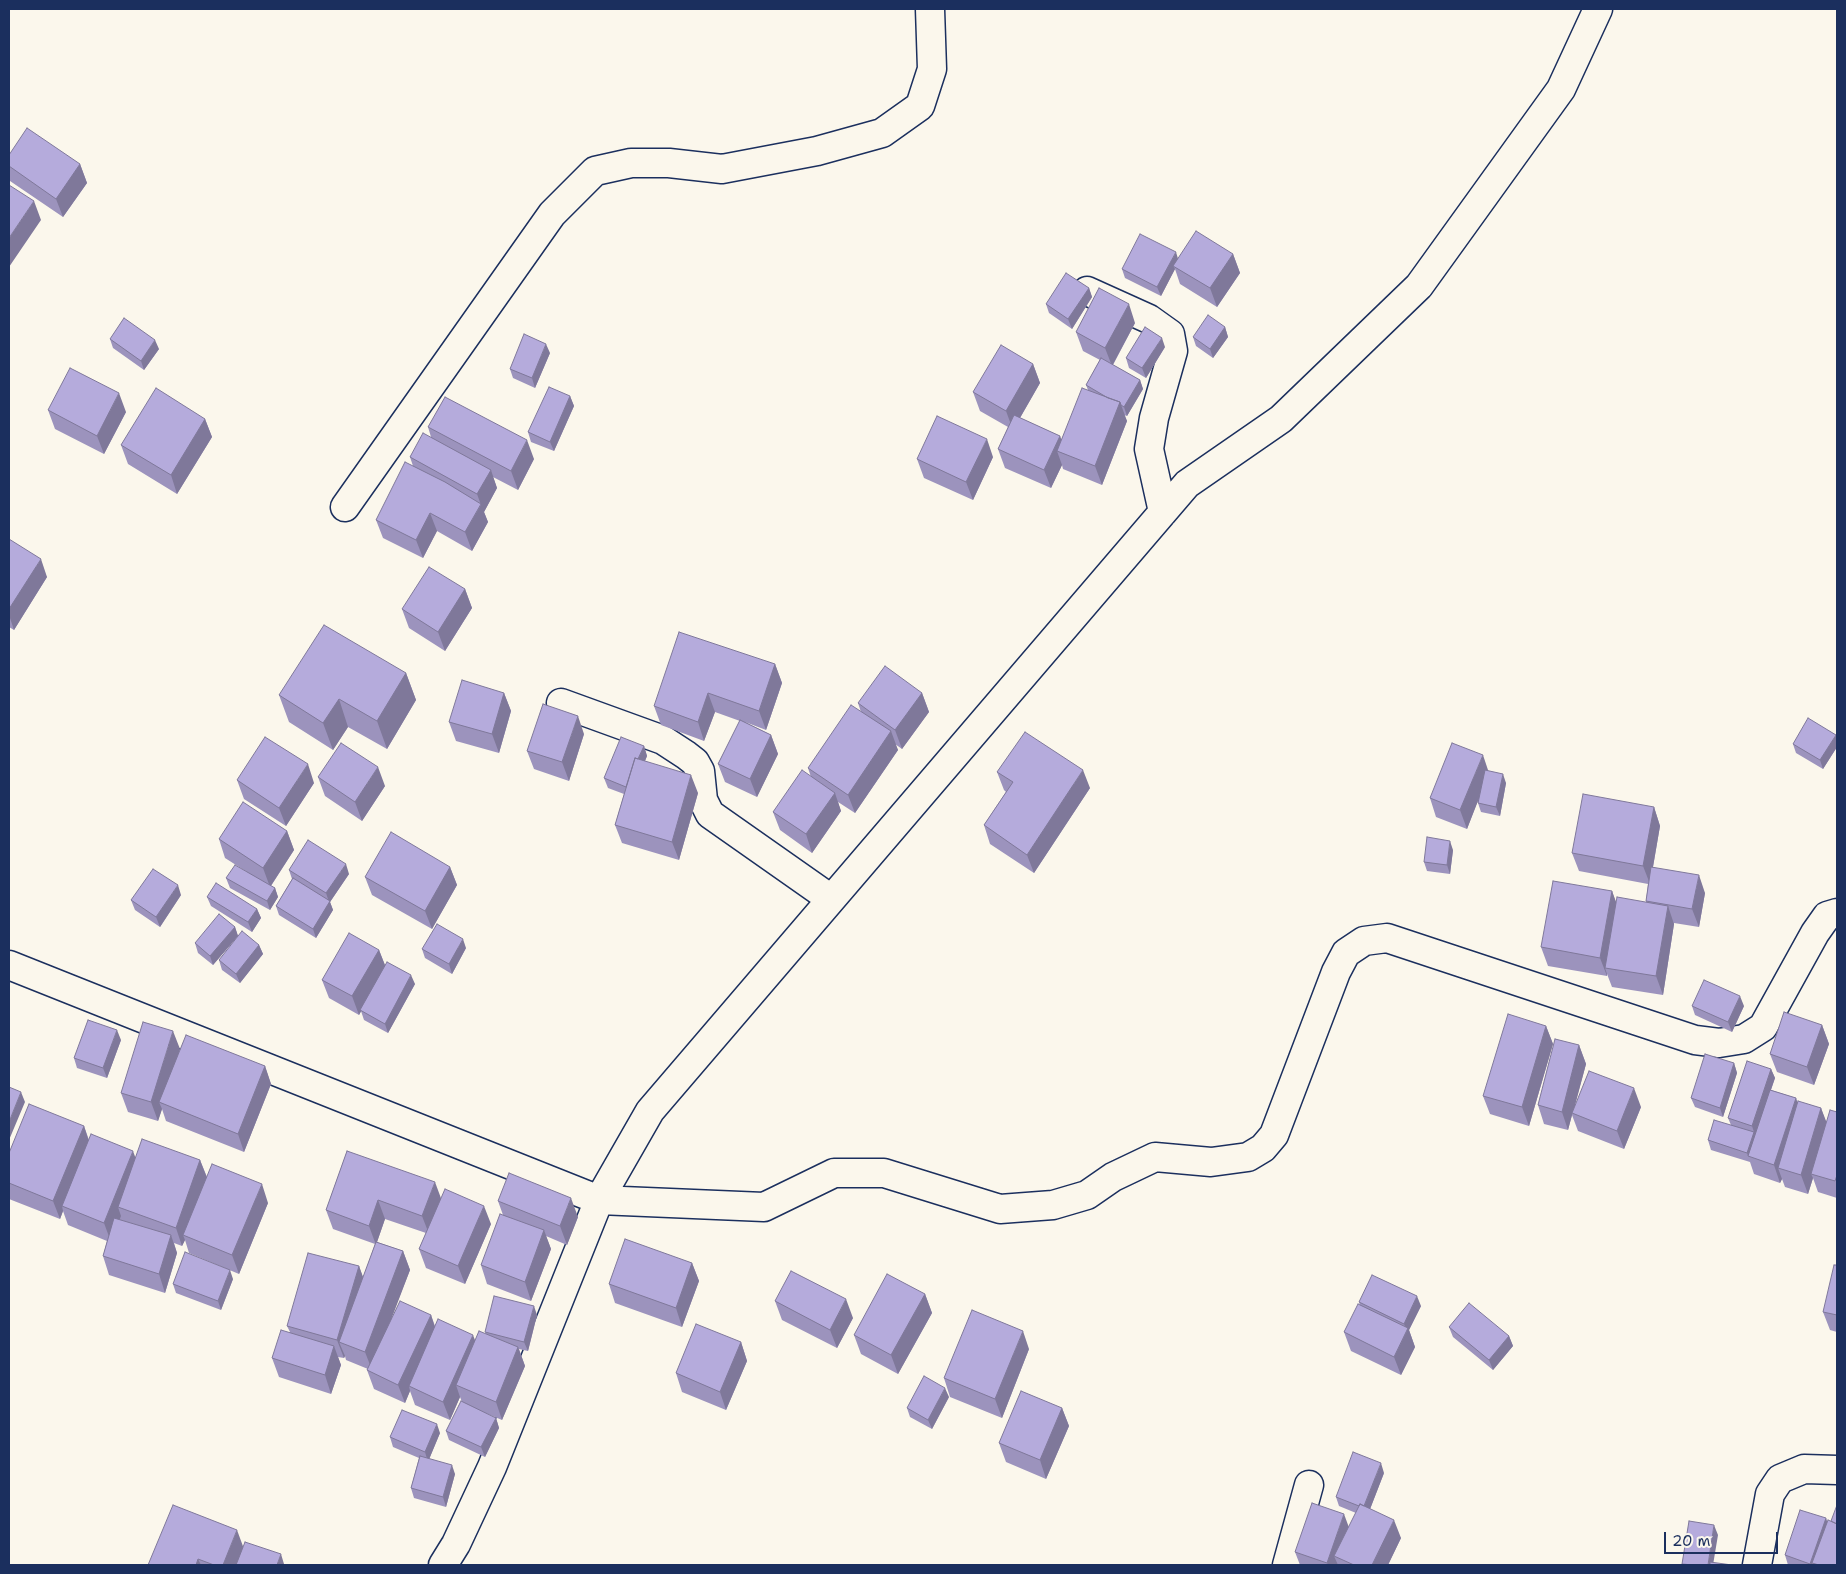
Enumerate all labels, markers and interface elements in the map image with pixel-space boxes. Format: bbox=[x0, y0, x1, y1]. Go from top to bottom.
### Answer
scale bar bbox=[1666, 1522, 1780, 1554]
text: 20 m bbox=[1672, 1531, 1711, 1551]

